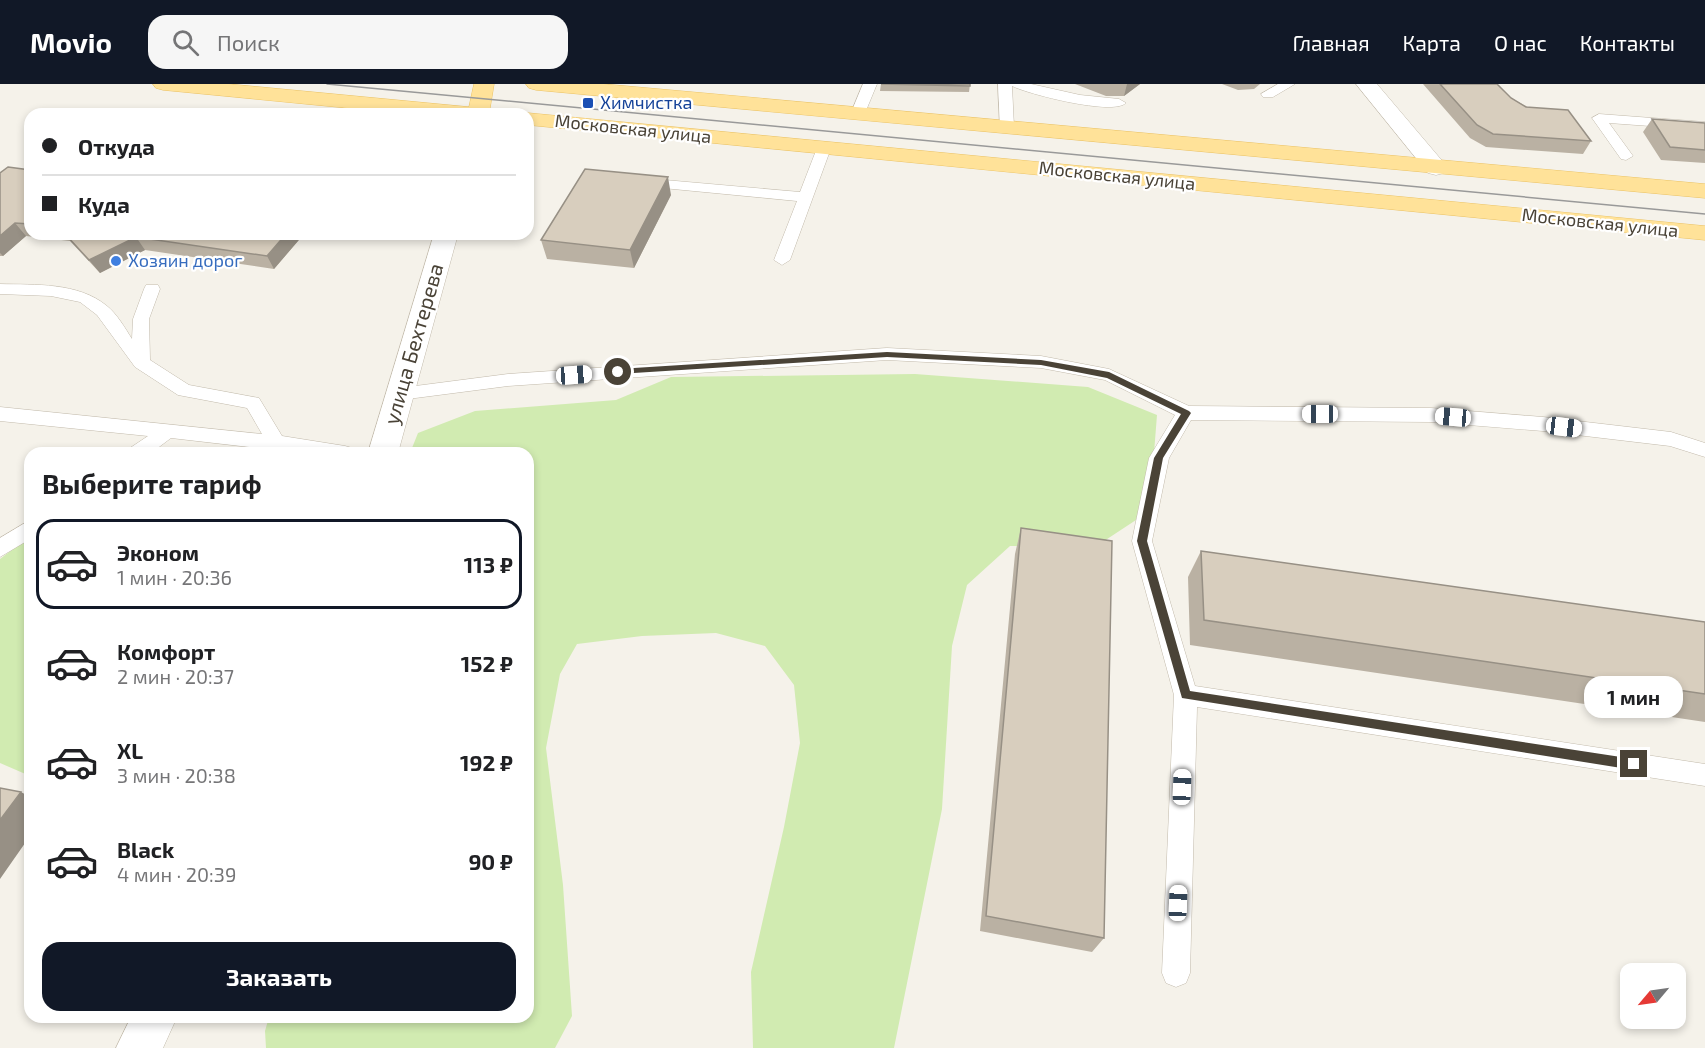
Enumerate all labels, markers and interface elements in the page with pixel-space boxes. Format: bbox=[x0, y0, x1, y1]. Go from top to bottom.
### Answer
search box bbox=[148, 15, 568, 69]
text: Movio bbox=[30, 25, 112, 59]
icon: search bbox=[169, 26, 202, 59]
text: Поиск bbox=[217, 29, 280, 55]
text: Главная bbox=[1293, 30, 1370, 55]
text: Карта bbox=[1403, 30, 1461, 55]
text: О нас bbox=[1494, 30, 1547, 55]
text: Контакты bbox=[1580, 30, 1675, 55]
place label: Химчистка bbox=[600, 91, 692, 113]
marker: Химчистка bbox=[581, 96, 595, 110]
street label: Московская улица bbox=[554, 109, 712, 147]
text: Откуда bbox=[78, 133, 155, 159]
street label: Московская улица bbox=[1038, 156, 1196, 194]
text: Куда bbox=[78, 191, 130, 217]
street label: Московская улица bbox=[1521, 203, 1679, 241]
place label: Хозяин дорог bbox=[128, 249, 243, 271]
marker: Хозяин дорог bbox=[109, 254, 123, 268]
street label: улица Бехтерева bbox=[378, 260, 448, 427]
route start bbox=[604, 358, 631, 385]
car bbox=[555, 365, 593, 385]
car bbox=[1302, 405, 1338, 423]
car bbox=[1434, 406, 1472, 428]
car bbox=[1545, 416, 1583, 438]
text: Выберите тариф bbox=[42, 467, 262, 499]
icon: car bbox=[45, 537, 99, 591]
text: Эконом bbox=[117, 539, 199, 565]
text: 113 ₽ bbox=[464, 551, 513, 577]
text: 1 мин · 20:36 bbox=[117, 565, 232, 589]
icon: car bbox=[45, 636, 99, 690]
text: Комфорт bbox=[117, 638, 215, 664]
text: 152 ₽ bbox=[461, 650, 513, 676]
text: 2 мин · 20:37 bbox=[117, 664, 234, 688]
callout: 1 мин bbox=[1584, 677, 1684, 719]
text: 1 мин bbox=[1607, 685, 1660, 709]
icon: car bbox=[45, 735, 99, 789]
text: XL bbox=[117, 737, 143, 763]
text: 192 ₽ bbox=[460, 749, 513, 775]
route end bbox=[1620, 750, 1647, 777]
text: 3 мин · 20:38 bbox=[117, 763, 236, 787]
car bbox=[1172, 769, 1192, 805]
icon: car bbox=[45, 834, 99, 888]
text: Black bbox=[117, 836, 174, 862]
text: 90 ₽ bbox=[468, 848, 513, 874]
text: 4 мин · 20:39 bbox=[117, 862, 236, 886]
car bbox=[1168, 885, 1188, 921]
button: Заказать bbox=[42, 942, 516, 1011]
north arrow bbox=[1620, 963, 1686, 1029]
map controls bbox=[1620, 963, 1686, 1029]

